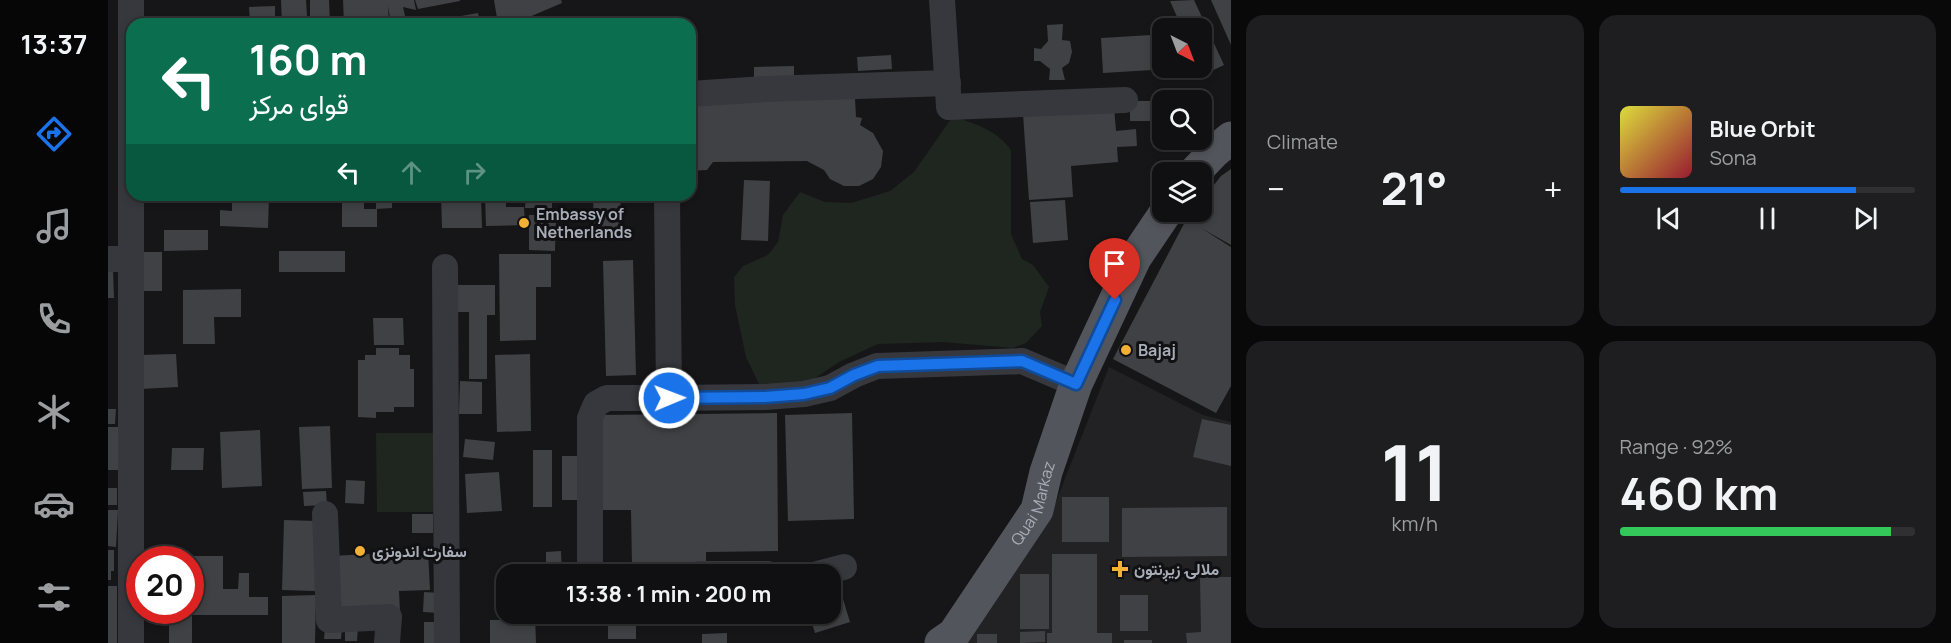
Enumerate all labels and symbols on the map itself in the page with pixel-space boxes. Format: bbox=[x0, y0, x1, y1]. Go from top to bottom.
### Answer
north arrow bbox=[1152, 18, 1212, 78]
place label: Embassy of Netherlands bbox=[536, 203, 633, 243]
marker: Embassy of Netherlands bbox=[517, 216, 531, 230]
pin bbox=[1089, 238, 1140, 300]
place label: Bajaj bbox=[1138, 339, 1176, 361]
marker: Bajaj bbox=[1119, 343, 1133, 357]
position arrow bbox=[637, 366, 701, 430]
street label: Quai Markaz bbox=[1005, 458, 1060, 550]
place label: سفارت اندونزی bbox=[372, 540, 467, 562]
marker: سفارت اندونزی bbox=[353, 544, 367, 558]
speed limit sign: 20 bbox=[126, 546, 204, 624]
place label: ملالۍ زیږنتون bbox=[1134, 558, 1219, 582]
marker: ملالۍ زیږنتون bbox=[1111, 560, 1129, 578]

